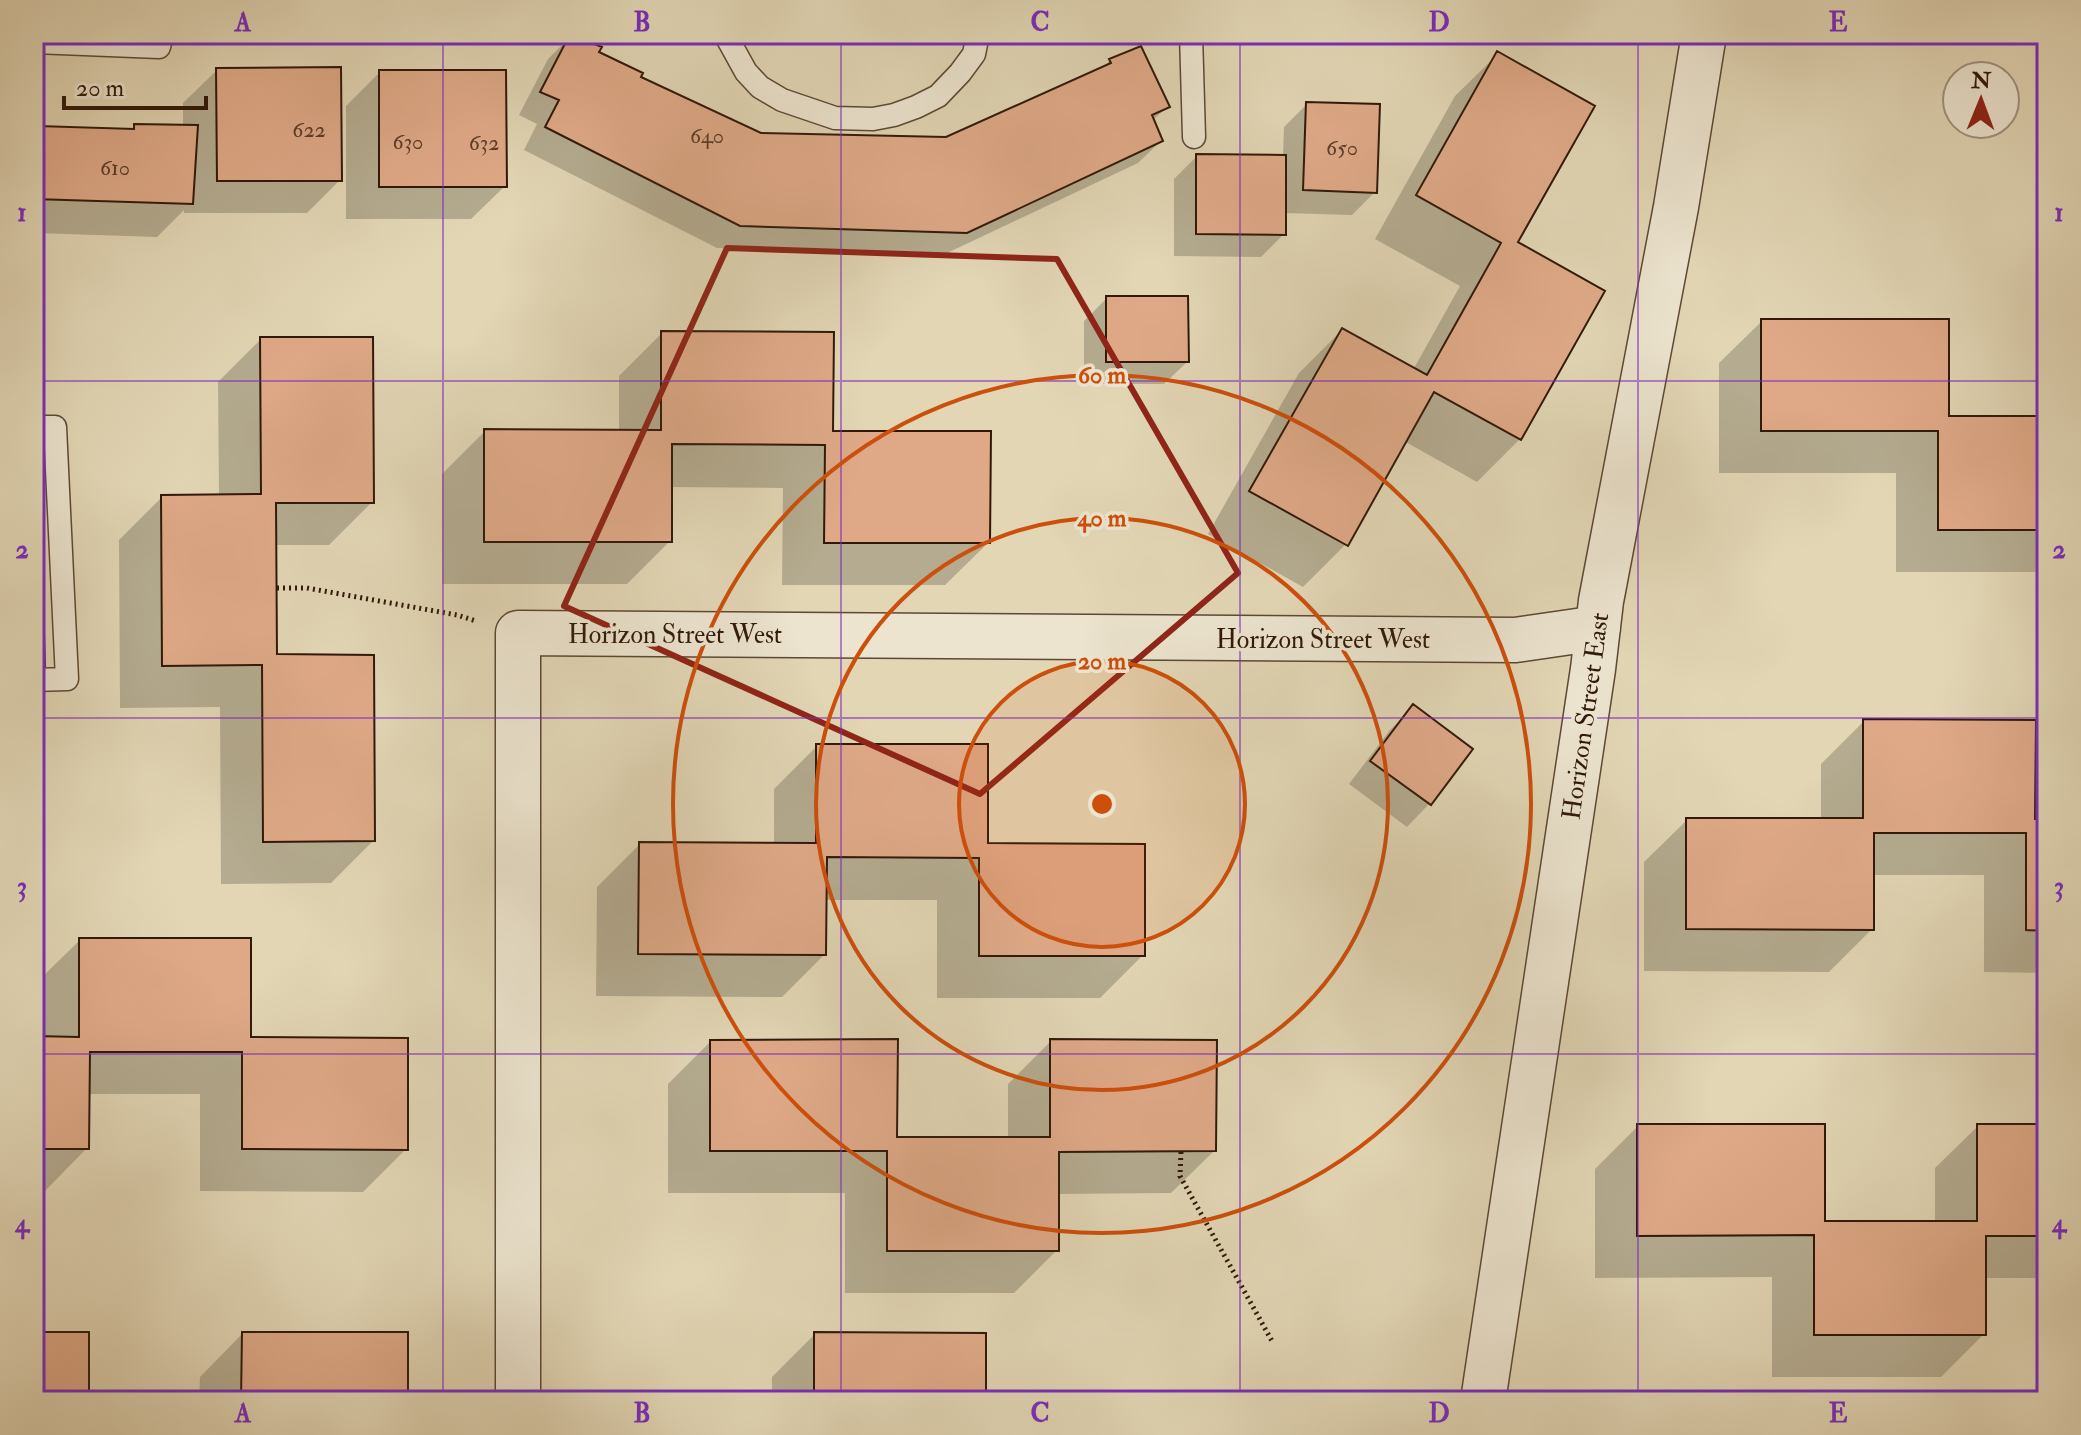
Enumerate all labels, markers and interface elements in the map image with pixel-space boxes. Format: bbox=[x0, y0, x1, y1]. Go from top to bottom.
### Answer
text: A bbox=[234, 7, 252, 39]
text: B bbox=[633, 7, 651, 39]
text: C bbox=[1030, 7, 1050, 39]
text: D bbox=[1428, 7, 1450, 39]
text: E bbox=[1829, 7, 1848, 39]
scale bar bbox=[64, 60, 206, 110]
north arrow bbox=[1941, 60, 2021, 140]
text: N bbox=[1970, 67, 1992, 95]
text: 20 m bbox=[76, 73, 125, 104]
house number: 622 bbox=[292, 116, 326, 144]
house number: 640 bbox=[690, 122, 724, 150]
house number: 630 bbox=[393, 128, 423, 156]
house number: 632 bbox=[469, 129, 499, 157]
house number: 650 bbox=[1326, 134, 1358, 162]
house number: 610 bbox=[100, 154, 130, 182]
text: 1 bbox=[17, 197, 27, 229]
text: 1 bbox=[2054, 197, 2064, 229]
text: 60 m bbox=[1078, 360, 1126, 391]
text: 40 m bbox=[1077, 503, 1127, 534]
text: 2 bbox=[15, 534, 29, 566]
text: 2 bbox=[2052, 534, 2066, 566]
street label: Horizon Street East bbox=[1556, 610, 1616, 822]
street label: Horizon Street West bbox=[568, 619, 782, 651]
street label: Horizon Street West bbox=[1216, 624, 1430, 656]
text: 20 m bbox=[1078, 646, 1126, 677]
centre of rings bbox=[1088, 790, 1116, 818]
text: 3 bbox=[17, 871, 27, 903]
text: 3 bbox=[2054, 871, 2064, 903]
text: 4 bbox=[14, 1208, 31, 1240]
text: 4 bbox=[2051, 1208, 2068, 1240]
text: A bbox=[234, 1398, 252, 1430]
text: B bbox=[633, 1398, 651, 1430]
text: C bbox=[1030, 1398, 1050, 1430]
text: D bbox=[1428, 1398, 1450, 1430]
text: E bbox=[1829, 1398, 1848, 1430]

